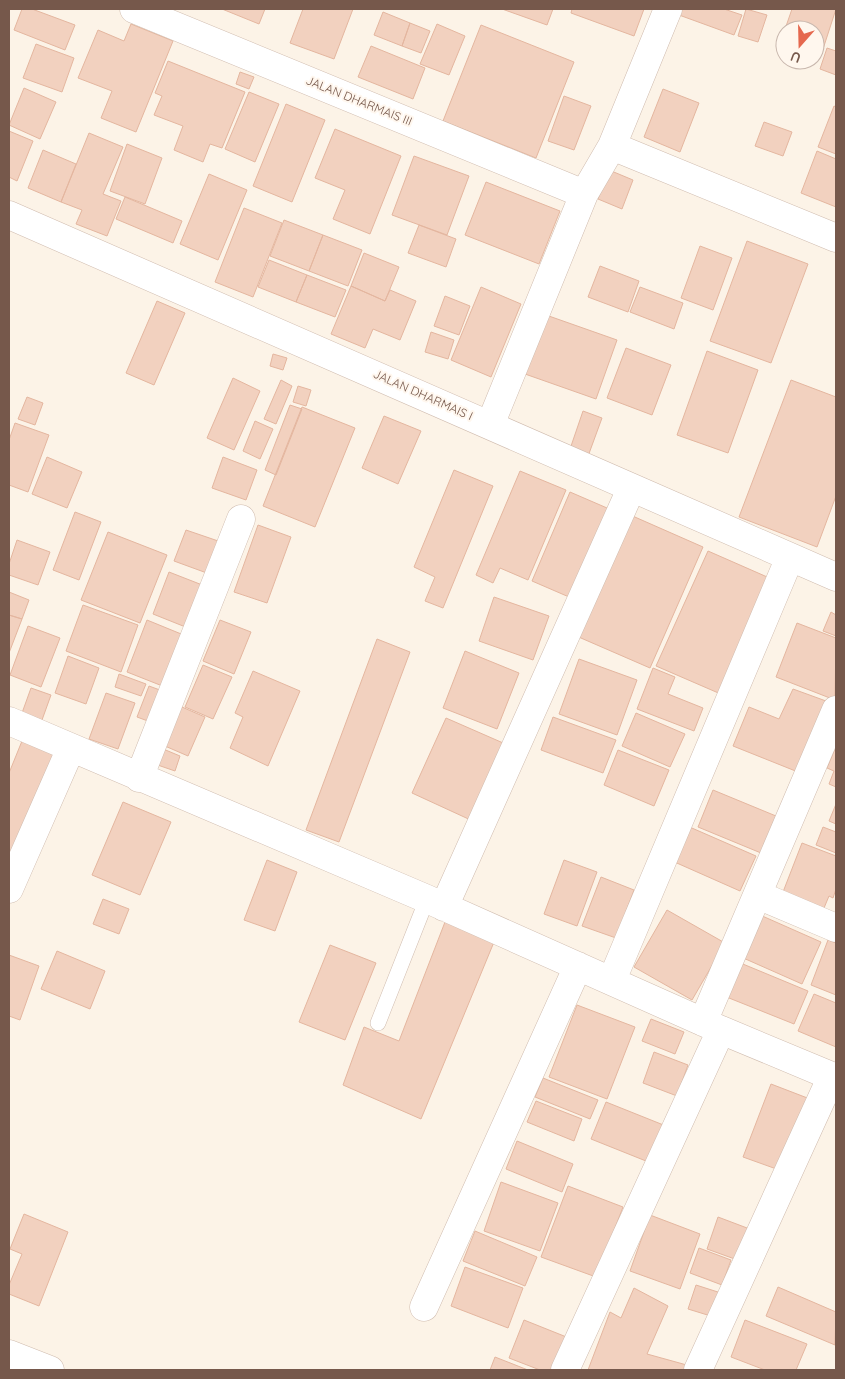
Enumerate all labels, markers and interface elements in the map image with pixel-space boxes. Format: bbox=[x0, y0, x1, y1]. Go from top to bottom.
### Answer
north arrow bbox=[775, 20, 825, 70]
text: U bbox=[788, 47, 803, 67]
street label: JALAN DHARMAIS III bbox=[304, 72, 415, 129]
street label: JALAN DHARMAIS I bbox=[371, 366, 475, 423]

